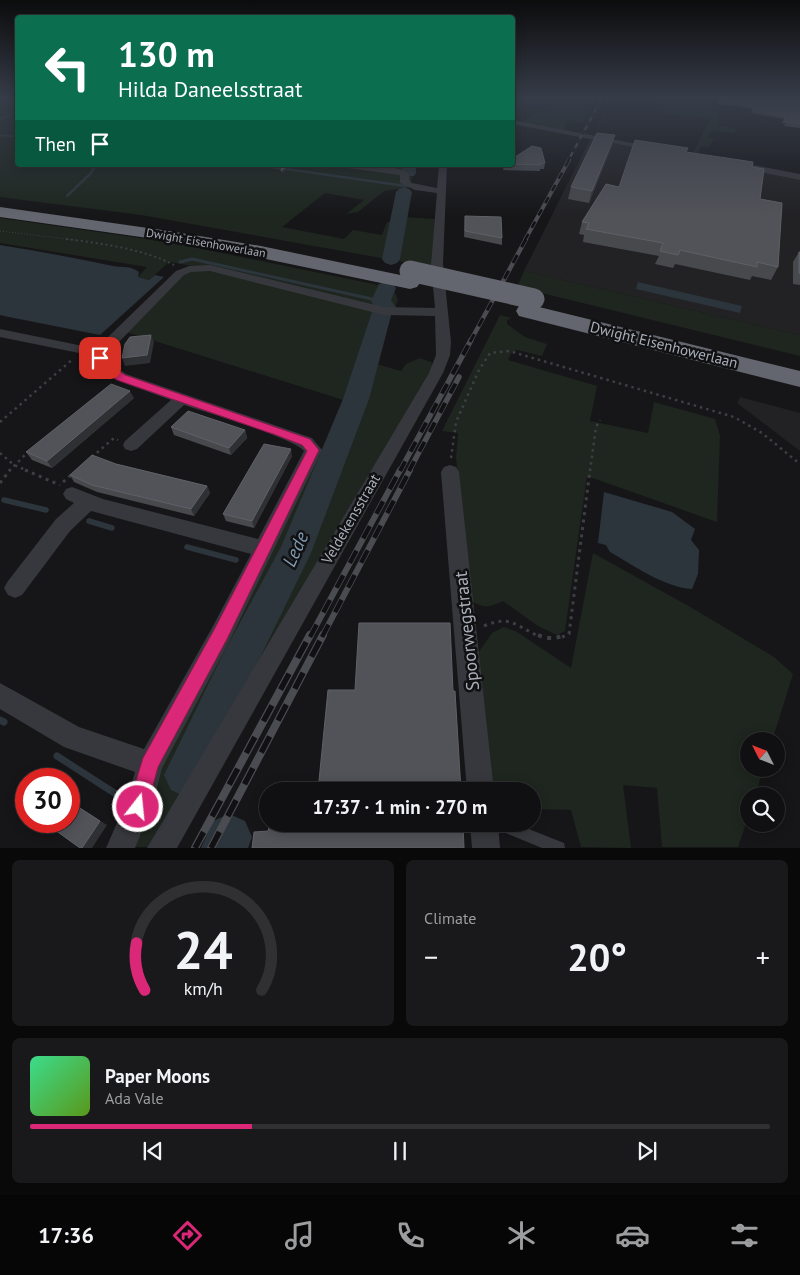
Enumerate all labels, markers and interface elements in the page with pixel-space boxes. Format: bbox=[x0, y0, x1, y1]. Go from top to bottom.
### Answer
text: 130 m bbox=[118, 31, 215, 77]
icon: left bbox=[35, 35, 100, 100]
text: Hilda Daneelsstraat bbox=[118, 75, 302, 103]
icon: arrive bbox=[86, 130, 114, 158]
text: Then bbox=[35, 132, 76, 156]
street label: Dwight Eisenhowerlaan bbox=[145, 225, 267, 260]
street label: Dwight Eisenhowerlaan bbox=[588, 317, 740, 372]
pin bbox=[79, 337, 121, 379]
icon: arrive bbox=[86, 344, 114, 372]
street label: Veldekensstraat bbox=[317, 470, 384, 568]
water label: Lede bbox=[277, 528, 313, 570]
street label: Spoorwegstraat bbox=[449, 570, 484, 692]
north arrow bbox=[740, 732, 785, 778]
map controls bbox=[740, 732, 785, 832]
speed limit sign: 30 bbox=[15, 768, 80, 833]
position arrow bbox=[111, 780, 163, 832]
button: search bbox=[740, 787, 785, 832]
text: 17:37 · 1 min · 270 m bbox=[313, 795, 487, 819]
text: Climate bbox=[424, 908, 476, 928]
text: 24 bbox=[174, 916, 232, 983]
text: 20° bbox=[567, 932, 627, 981]
text: − bbox=[424, 938, 438, 975]
text: + bbox=[756, 938, 770, 975]
text: km/h bbox=[183, 977, 223, 1000]
text: Paper Moons bbox=[105, 1064, 210, 1088]
text: Ada Vale bbox=[105, 1088, 164, 1108]
icon: previous bbox=[139, 1137, 167, 1165]
icon: pause bbox=[386, 1137, 414, 1165]
icon: next bbox=[633, 1137, 661, 1165]
icon: directions bbox=[170, 1218, 205, 1253]
icon: music bbox=[282, 1218, 317, 1253]
icon: phone bbox=[393, 1218, 428, 1253]
icon: climate bbox=[504, 1218, 539, 1253]
icon: car bbox=[615, 1218, 650, 1253]
icon: filters bbox=[727, 1218, 762, 1253]
text: 17:36 bbox=[38, 1221, 94, 1249]

